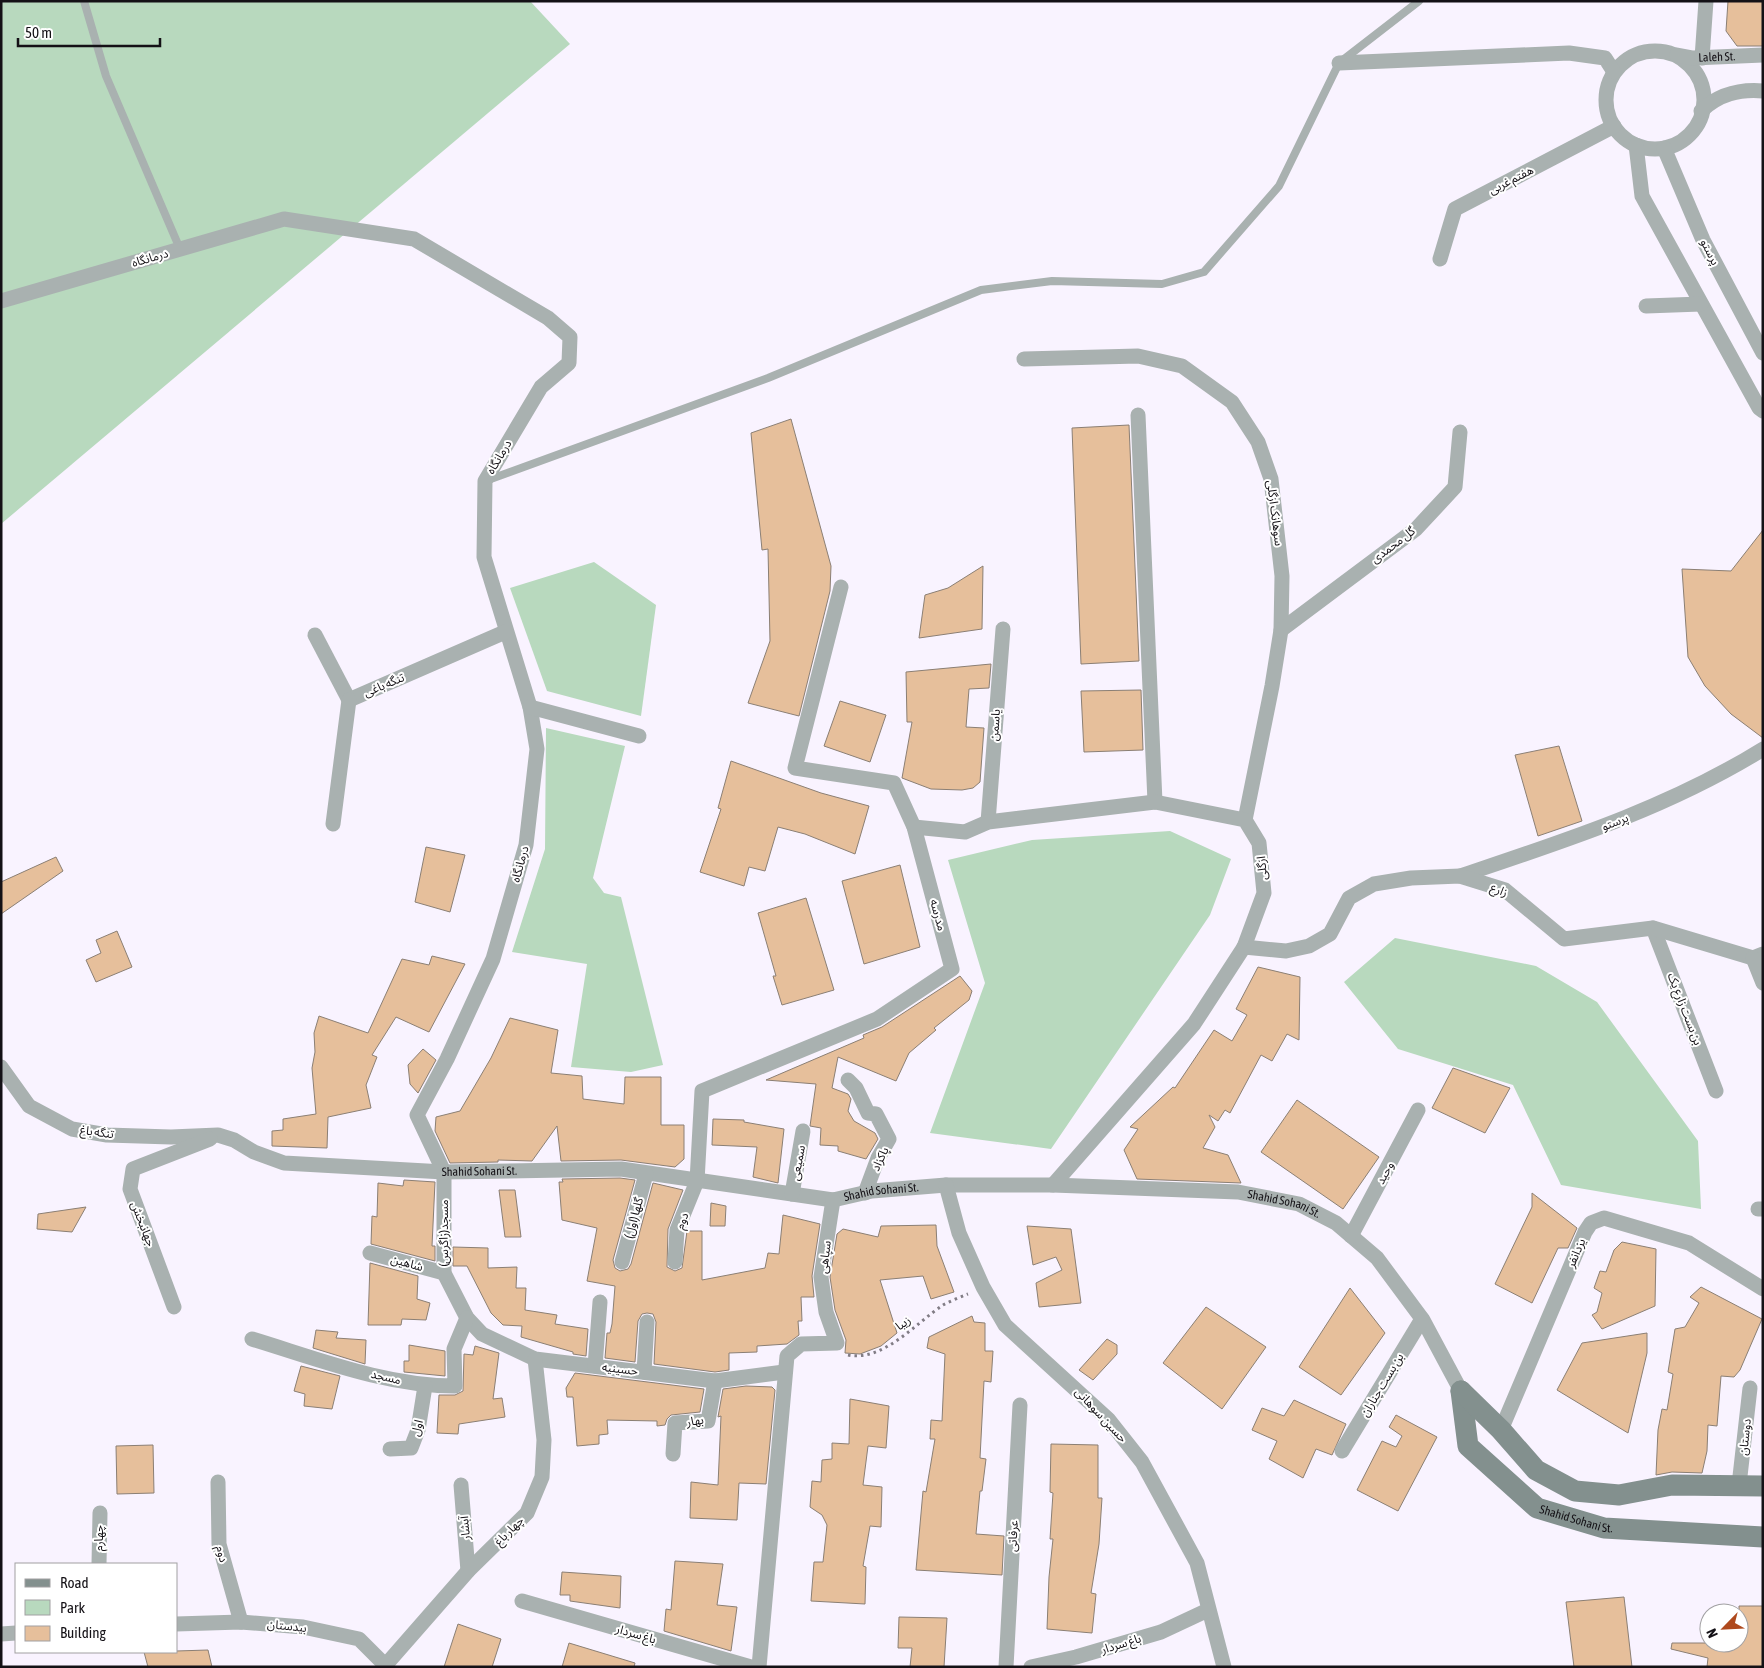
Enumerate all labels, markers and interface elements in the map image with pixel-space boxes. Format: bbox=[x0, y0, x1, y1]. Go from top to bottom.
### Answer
scale bar bbox=[18, 15, 160, 47]
text: 50 m bbox=[25, 24, 52, 41]
street label: Laleh St. bbox=[1698, 49, 1735, 65]
street label: هفتم غربی bbox=[1486, 163, 1537, 199]
street label: پرستو bbox=[1697, 237, 1722, 268]
street label: درمانگاه bbox=[130, 246, 170, 270]
street label: درمانگاه bbox=[483, 437, 515, 477]
street label: سوهانک ازگلی bbox=[1264, 479, 1286, 547]
street label: گل محمدی bbox=[1368, 523, 1419, 566]
street label: تنگه باغی bbox=[362, 670, 407, 700]
street label: یاسمن bbox=[987, 708, 1003, 742]
street label: پرستو bbox=[1600, 811, 1631, 834]
street label: درمانگاه bbox=[508, 844, 532, 884]
street label: ازگلی bbox=[1254, 855, 1270, 881]
street label: زارع bbox=[1487, 880, 1510, 902]
street label: مدرسه bbox=[927, 898, 949, 932]
street label: بن بست زارع یک bbox=[1663, 971, 1705, 1048]
street label: تنگه باغ bbox=[79, 1123, 115, 1143]
street label: سمیعی bbox=[788, 1144, 808, 1182]
street label: پاکزاد bbox=[868, 1145, 893, 1174]
street label: وحید bbox=[1373, 1159, 1397, 1187]
street label: Shahid Sohani St. bbox=[442, 1164, 517, 1179]
street label: Shahid Sohani St. bbox=[842, 1180, 919, 1204]
street label: Shahid Sohani St. bbox=[1246, 1187, 1323, 1221]
street label: گلها (اول) bbox=[622, 1195, 646, 1240]
street label: مسجد(زاگرس) bbox=[437, 1199, 451, 1267]
street label: جهانبخش bbox=[128, 1200, 158, 1248]
street label: دوم bbox=[673, 1210, 693, 1232]
street label: یزدانفر bbox=[1563, 1236, 1588, 1271]
street label: سپاهی bbox=[816, 1240, 835, 1274]
street label: شاهین bbox=[389, 1252, 425, 1274]
street label: زیبا bbox=[893, 1313, 913, 1333]
street label: بن بست چناران bbox=[1358, 1351, 1407, 1420]
street label: حسینیه bbox=[601, 1360, 639, 1378]
street label: مسجد bbox=[370, 1367, 402, 1387]
street label: حسین سوهانی bbox=[1072, 1385, 1130, 1445]
street label: بهار bbox=[684, 1413, 705, 1429]
street label: اول bbox=[408, 1418, 426, 1438]
street label: دوستان bbox=[1736, 1418, 1754, 1456]
street label: Shahid Sohani St. bbox=[1538, 1502, 1613, 1535]
street label: چهار باغ bbox=[491, 1513, 528, 1550]
street label: آبشار bbox=[457, 1515, 473, 1542]
street label: عرفاتی bbox=[1005, 1520, 1021, 1552]
street label: چهارم bbox=[92, 1525, 108, 1551]
street label: دوم bbox=[211, 1544, 231, 1565]
legend bbox=[15, 1563, 178, 1653]
text: Road bbox=[60, 1574, 89, 1591]
text: Park bbox=[60, 1599, 85, 1616]
north arrow bbox=[1699, 1603, 1749, 1653]
street label: بیدستان bbox=[267, 1617, 307, 1635]
street label: باغ سردار bbox=[613, 1621, 658, 1648]
text: Building bbox=[60, 1624, 106, 1641]
text: N bbox=[1703, 1626, 1721, 1640]
street label: باغ سردار bbox=[1098, 1631, 1143, 1659]

